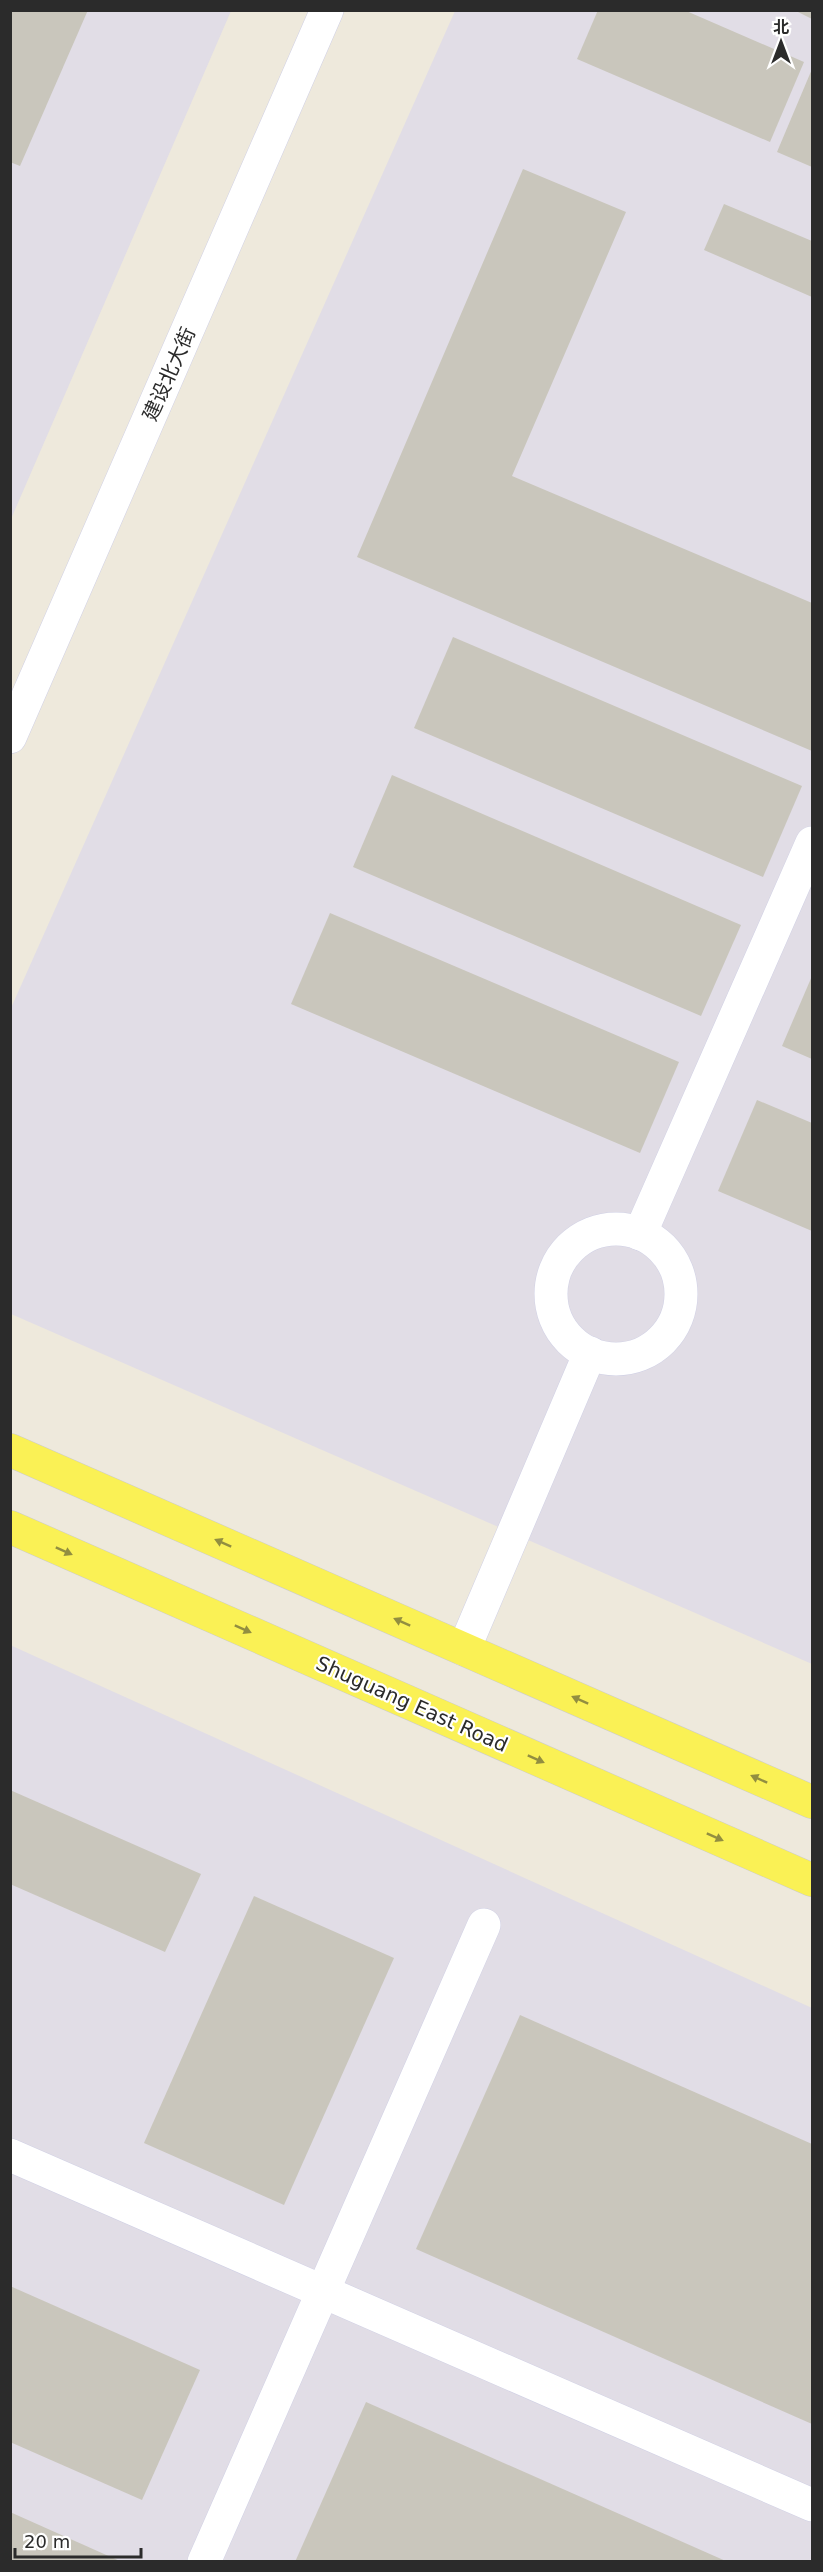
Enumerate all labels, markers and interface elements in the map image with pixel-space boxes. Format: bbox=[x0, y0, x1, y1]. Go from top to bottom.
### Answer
north arrow bbox=[751, 12, 811, 72]
text: 北 bbox=[773, 18, 789, 37]
street label: 建设北大街 bbox=[138, 323, 200, 425]
one-way arrow bbox=[214, 1538, 232, 1548]
one-way arrow bbox=[55, 1547, 73, 1556]
one-way arrow bbox=[393, 1616, 411, 1626]
one-way arrow bbox=[234, 1625, 251, 1634]
street label: Shuguang East Road bbox=[313, 1651, 511, 1757]
one-way arrow bbox=[571, 1695, 589, 1705]
one-way arrow bbox=[528, 1754, 545, 1763]
one-way arrow bbox=[750, 1774, 768, 1783]
one-way arrow bbox=[706, 1832, 724, 1842]
scale bar bbox=[15, 2521, 141, 2559]
text: 20 m bbox=[24, 2531, 70, 2552]

